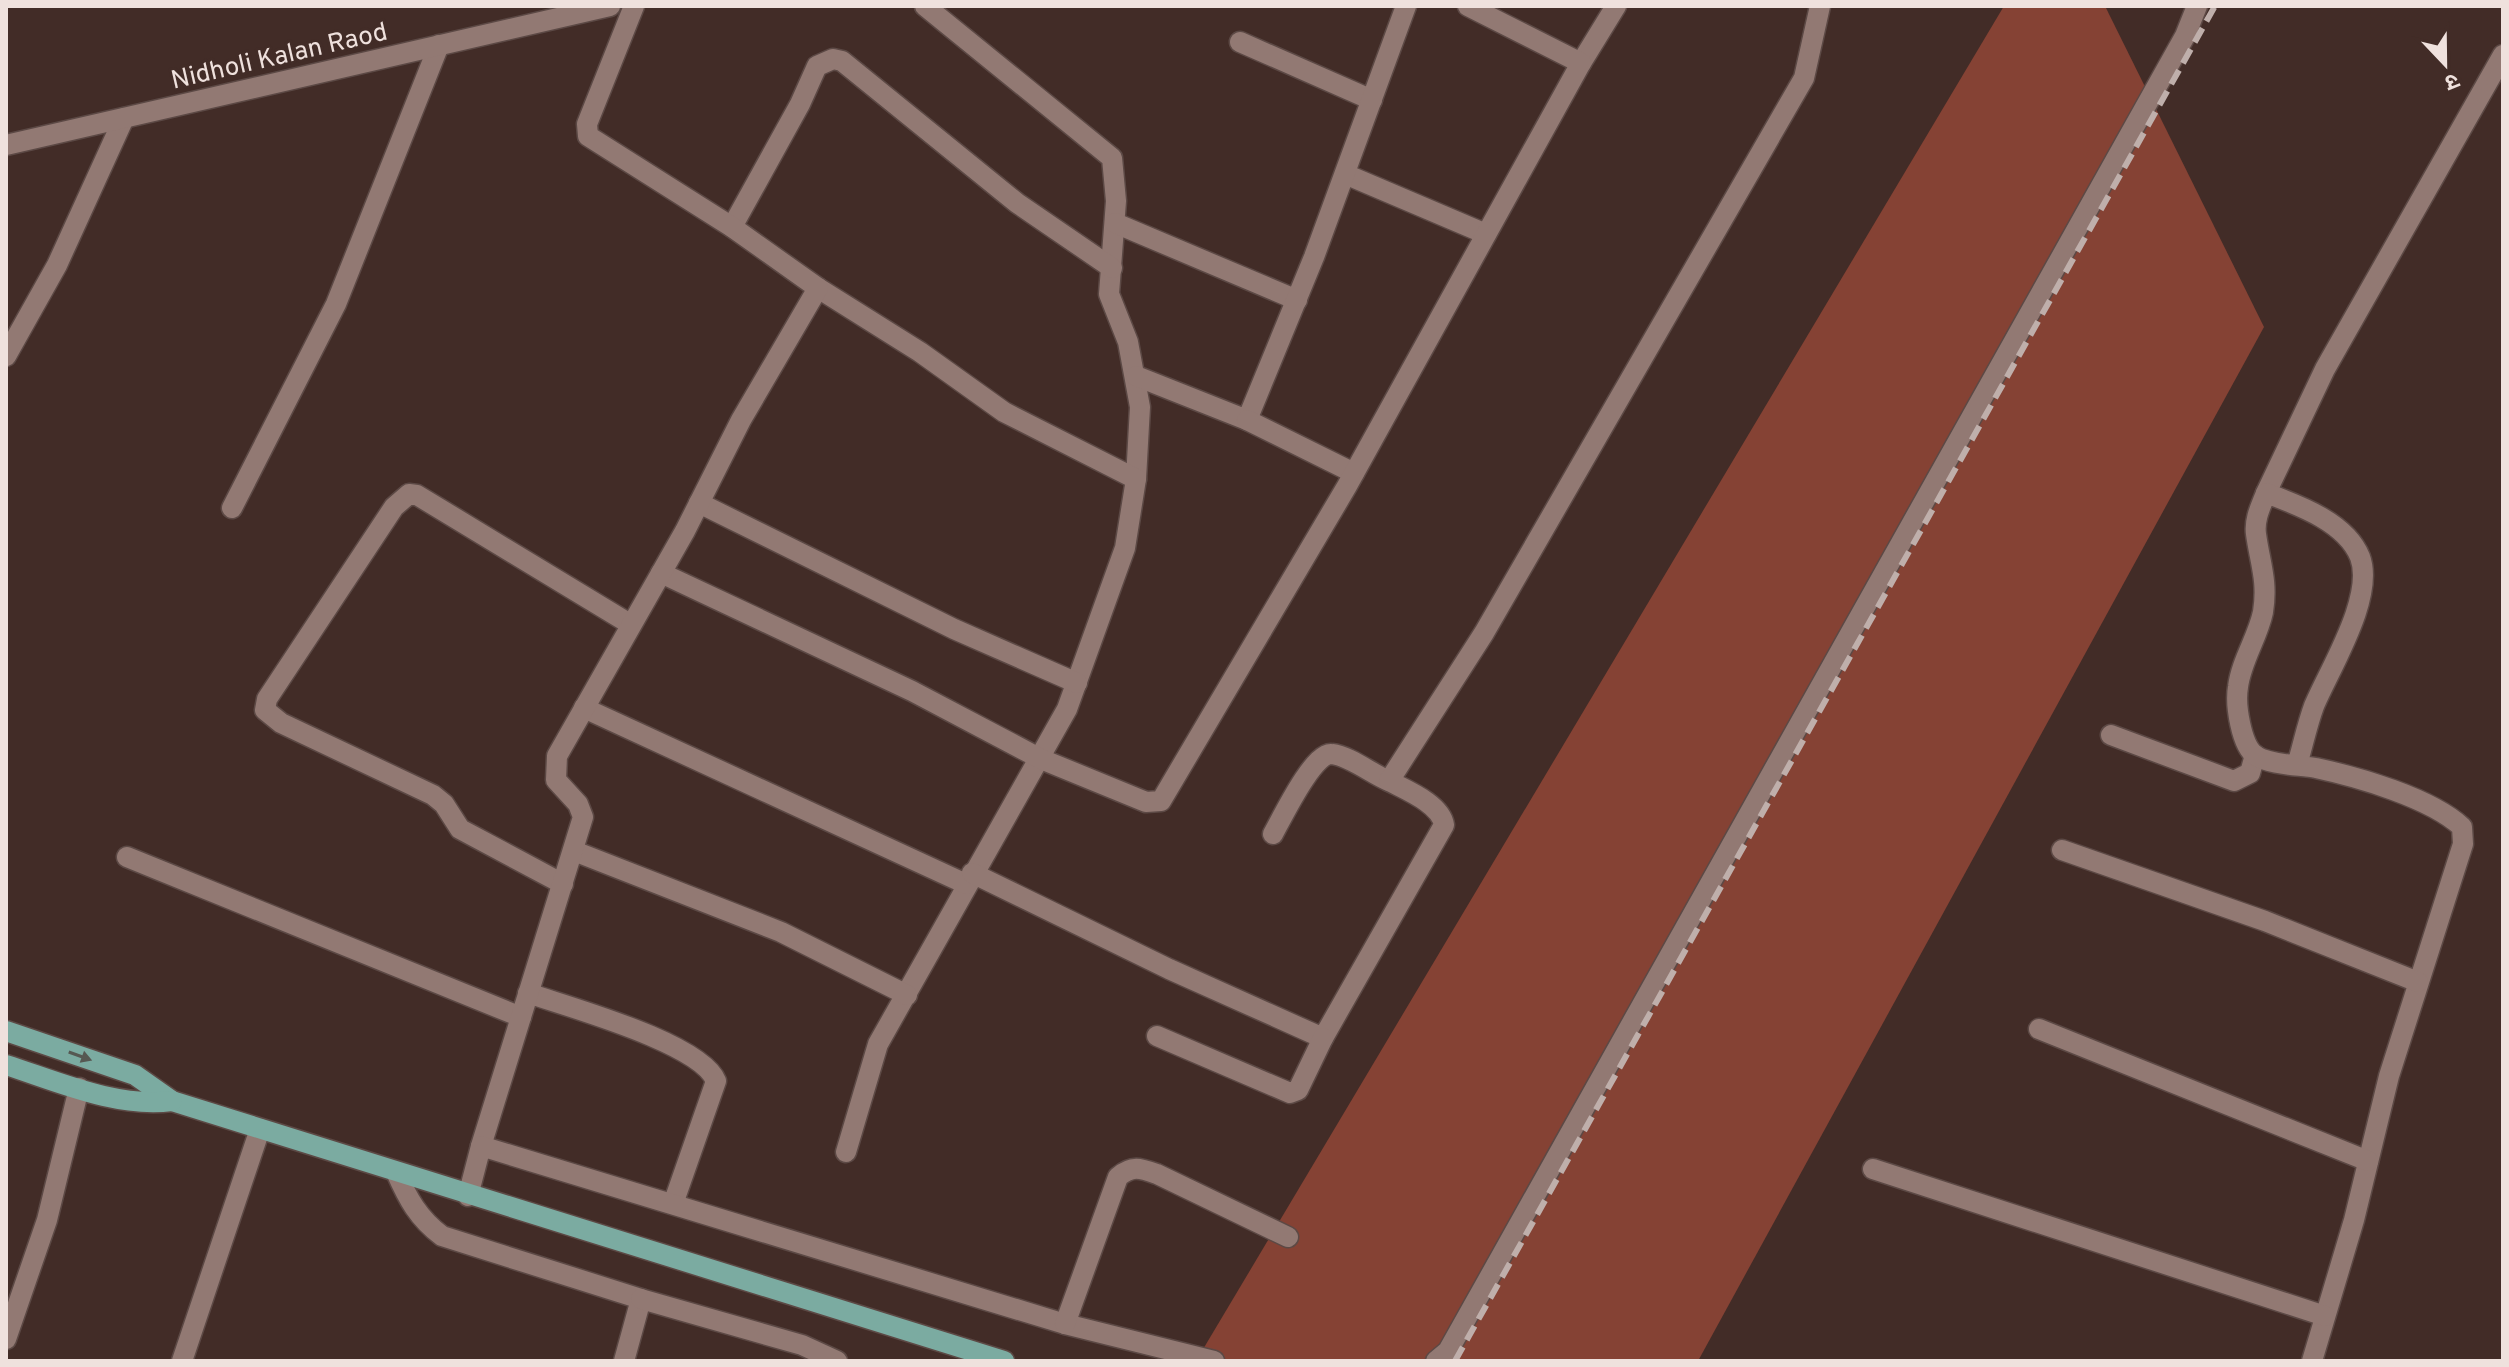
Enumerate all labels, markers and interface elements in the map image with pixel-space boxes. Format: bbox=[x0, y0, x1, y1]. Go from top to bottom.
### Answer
street label: Nidholi Kalan Raod bbox=[168, 16, 391, 98]
north arrow bbox=[2405, 24, 2485, 104]
text: उ bbox=[2439, 65, 2463, 96]
one-way arrow bbox=[68, 1050, 92, 1062]

